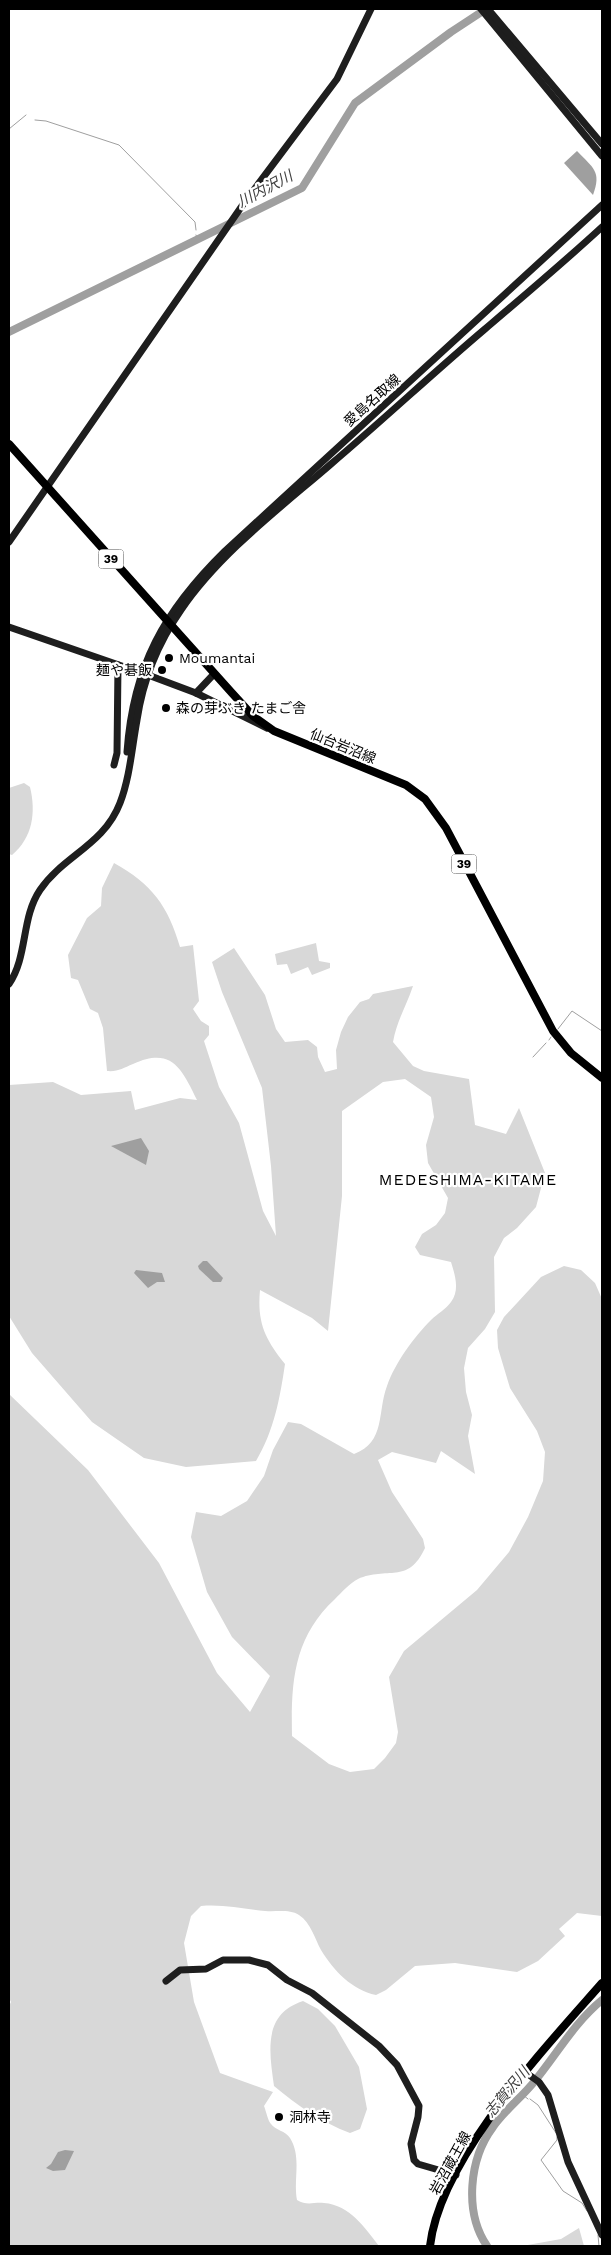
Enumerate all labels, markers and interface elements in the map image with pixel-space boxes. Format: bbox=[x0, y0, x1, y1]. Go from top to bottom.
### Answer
water label: 川内沢川 bbox=[234, 166, 297, 211]
street label: 愛島名取線 bbox=[341, 371, 403, 429]
road number: 39 bbox=[98, 550, 124, 568]
place label: Moumantai bbox=[179, 650, 255, 666]
marker: Moumantai bbox=[163, 652, 175, 664]
place label: 麺や碁飯 bbox=[96, 662, 152, 678]
marker: 麺や碁飯 bbox=[156, 664, 168, 676]
place label: 森の芽ぶき たまご舎 bbox=[176, 700, 306, 716]
marker: 森の芽ぶき たまご舎 bbox=[160, 702, 172, 714]
street label: 仙台岩沼線 bbox=[308, 725, 378, 767]
road number: 39 bbox=[452, 854, 476, 874]
district label: MEDESHIMA-KITAME bbox=[379, 1170, 557, 1189]
water label: 志賀沢川 bbox=[481, 2062, 534, 2121]
place label: 洞林寺 bbox=[289, 2109, 331, 2125]
marker: 洞林寺 bbox=[273, 2111, 285, 2123]
street label: 岩沼蔵王線 bbox=[426, 2129, 474, 2197]

